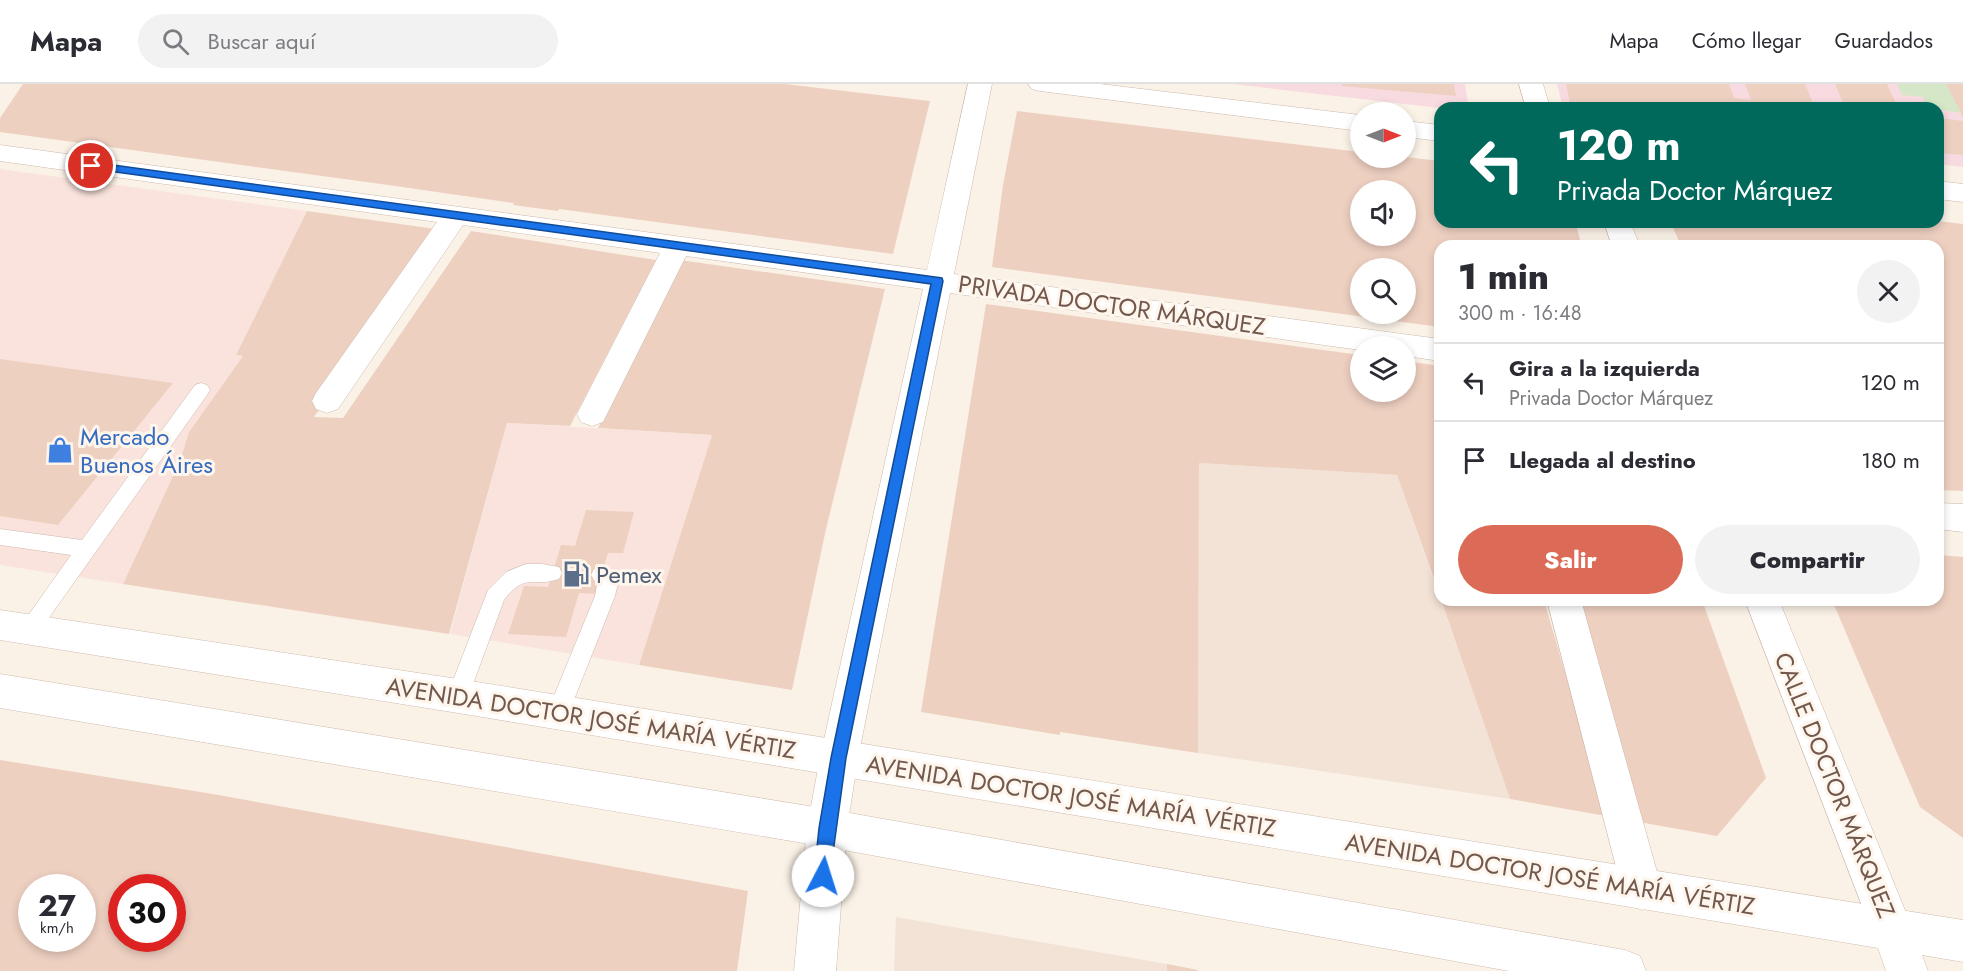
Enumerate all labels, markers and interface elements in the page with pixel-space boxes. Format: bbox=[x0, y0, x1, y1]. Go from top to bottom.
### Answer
search box bbox=[138, 14, 558, 68]
text: Mapa bbox=[30, 21, 102, 62]
icon: search bbox=[159, 25, 192, 58]
text: Buscar aquí bbox=[207, 25, 316, 57]
text: Mapa bbox=[1609, 26, 1659, 56]
text: Cómo llegar bbox=[1692, 26, 1801, 56]
text: Guardados bbox=[1834, 26, 1933, 56]
north arrow bbox=[1350, 102, 1416, 168]
map controls bbox=[1350, 102, 1416, 402]
text: 120 m bbox=[1557, 115, 1681, 176]
icon: left bbox=[1458, 126, 1536, 204]
pin bbox=[65, 140, 116, 191]
icon: arrive bbox=[74, 149, 107, 182]
text: Privada Doctor Márquez bbox=[1557, 171, 1833, 210]
button: sound bbox=[1350, 180, 1416, 246]
text: 1 min bbox=[1458, 250, 1549, 302]
button: search bbox=[1350, 258, 1416, 324]
button: close bbox=[1857, 260, 1920, 323]
street label: PRIVADA DOCTOR MÁRQUEZ bbox=[956, 266, 1268, 344]
text: 300 m · 16:48 bbox=[1458, 299, 1582, 328]
button: layers bbox=[1350, 336, 1416, 402]
text: Gira a la izquierda bbox=[1509, 352, 1700, 384]
icon: left bbox=[1458, 366, 1491, 399]
text: 120 m bbox=[1861, 366, 1920, 398]
text: Privada Doctor Márquez bbox=[1509, 384, 1713, 413]
place label: Mercado Buenos Áires bbox=[80, 419, 213, 482]
shop icon: Mercado Buenos Áires bbox=[45, 435, 75, 465]
icon: arrive bbox=[1458, 444, 1491, 477]
text: Llegada al destino bbox=[1509, 444, 1696, 476]
text: 180 m bbox=[1861, 444, 1920, 476]
button: Salir bbox=[1458, 525, 1683, 594]
button: Compartir bbox=[1695, 525, 1920, 594]
place label: Pemex bbox=[596, 557, 663, 592]
fuel station icon: Pemex bbox=[561, 559, 591, 589]
street label: CALLE DOCTOR MÁRQUEZ bbox=[1766, 647, 1904, 923]
street label: AVENIDA DOCTOR JOSÉ MARÍA VÉRTIZ bbox=[383, 668, 799, 768]
street label: AVENIDA DOCTOR JOSÉ MARÍA VÉRTIZ bbox=[863, 746, 1279, 846]
street label: AVENIDA DOCTOR JOSÉ MARÍA VÉRTIZ bbox=[1342, 824, 1758, 924]
position arrow bbox=[791, 844, 855, 908]
speed limit sign: 30 bbox=[108, 874, 186, 952]
text: 27 bbox=[38, 884, 76, 927]
text: km/h bbox=[40, 917, 74, 939]

